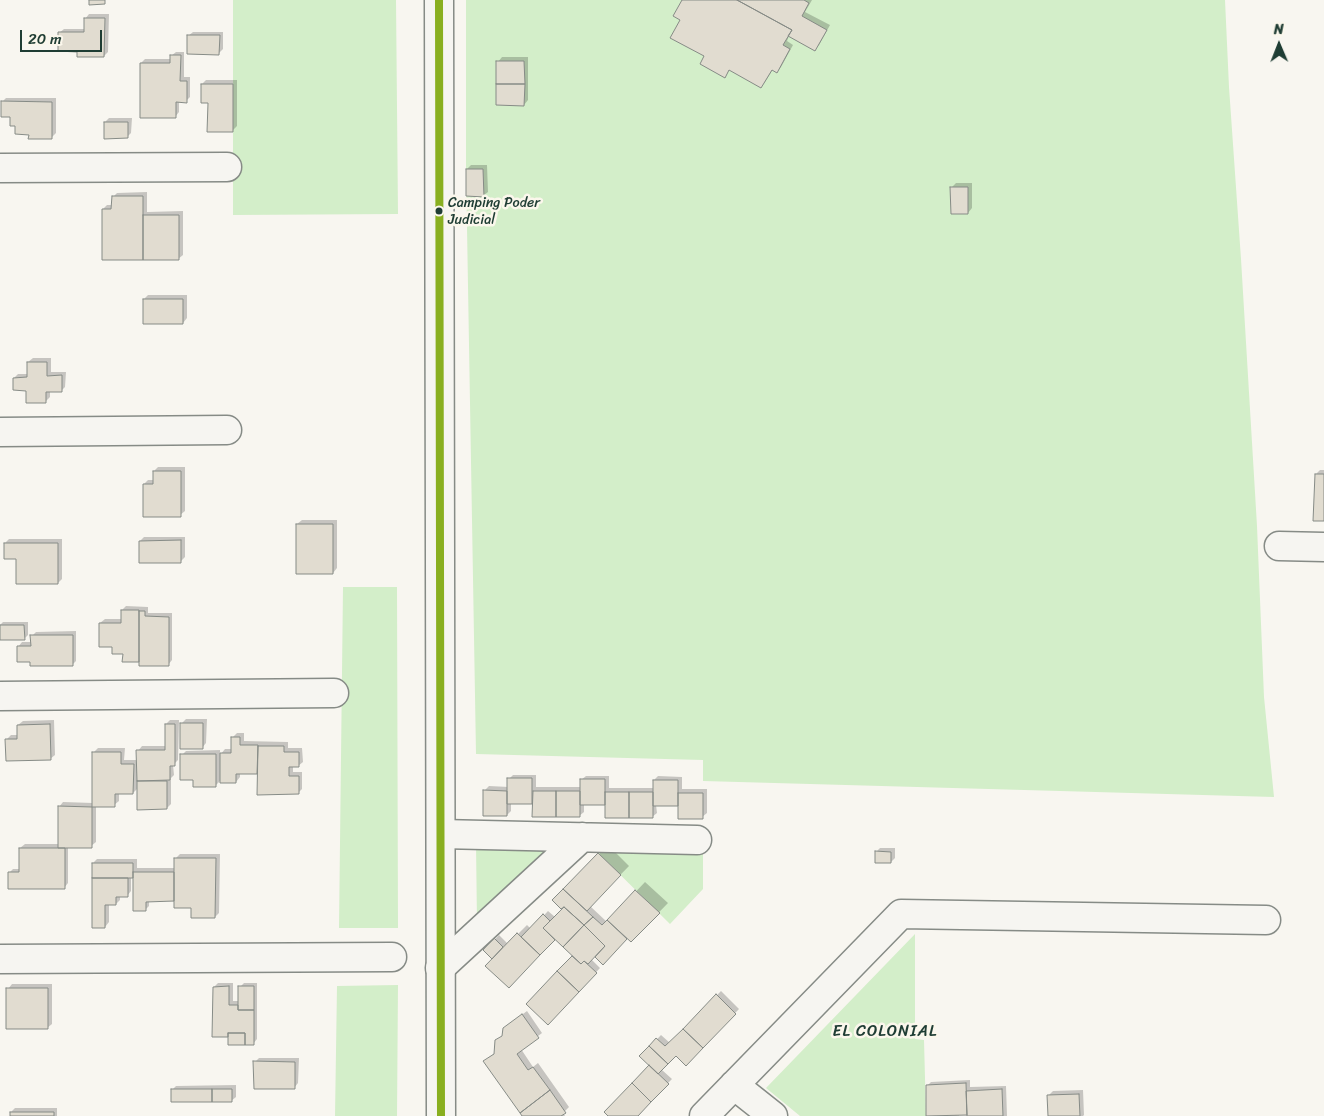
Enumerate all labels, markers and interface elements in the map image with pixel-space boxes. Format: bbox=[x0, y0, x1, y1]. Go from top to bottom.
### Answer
text: N bbox=[1274, 17, 1284, 42]
scale bar bbox=[22, 20, 105, 52]
north arrow bbox=[1254, 20, 1304, 70]
text: 20 m bbox=[28, 26, 62, 52]
place label: Camping Poder Judicial bbox=[448, 195, 540, 228]
marker: Camping Poder Judicial bbox=[434, 206, 444, 216]
district label: EL COLONIAL bbox=[832, 1022, 938, 1042]

